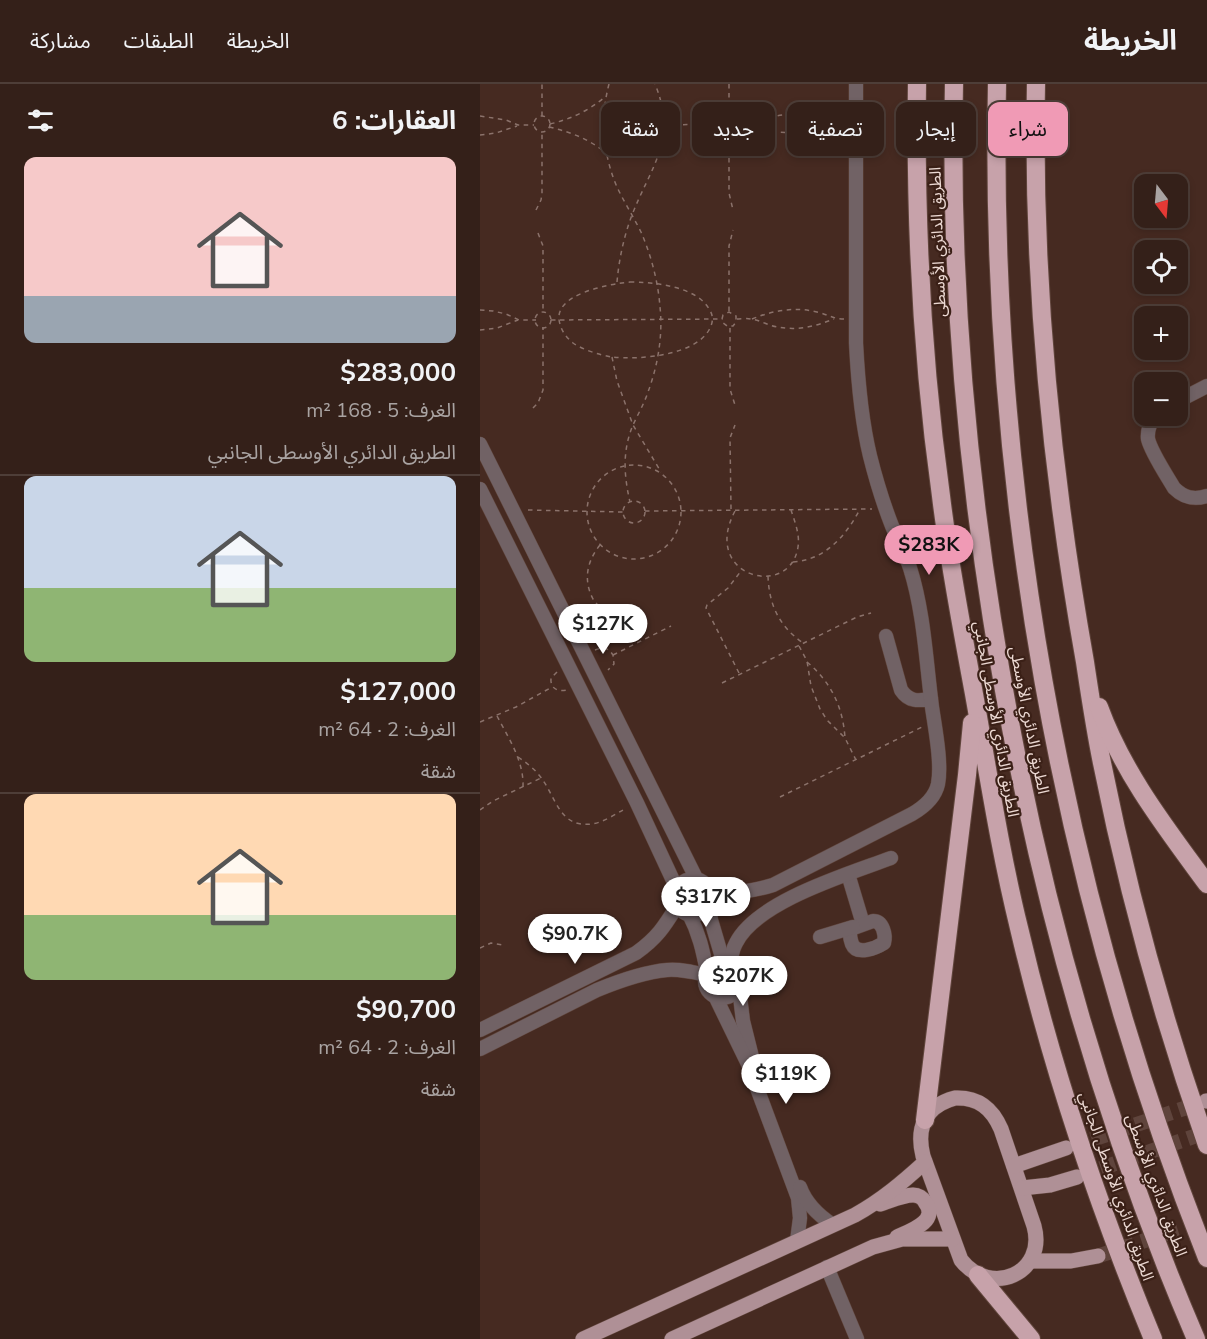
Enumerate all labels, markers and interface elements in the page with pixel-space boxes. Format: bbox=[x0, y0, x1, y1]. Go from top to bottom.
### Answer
text: الخريطة bbox=[1084, 22, 1177, 60]
text: مشاركة bbox=[30, 27, 91, 55]
text: الطبقات bbox=[124, 27, 194, 55]
text: الخريطة bbox=[227, 27, 290, 55]
chip: شقة bbox=[601, 102, 680, 156]
chip: جديد bbox=[692, 102, 775, 156]
chip: تصفية bbox=[787, 102, 884, 156]
chip: إيجار bbox=[896, 102, 976, 156]
chip: شراء bbox=[988, 102, 1068, 156]
text: العقارات: 6 bbox=[332, 103, 456, 138]
icon: filters bbox=[24, 104, 57, 137]
street label: الطريق الدائري الأوسطى bbox=[924, 167, 952, 317]
north arrow bbox=[1134, 174, 1188, 228]
map controls bbox=[1134, 174, 1188, 426]
icon: home bbox=[186, 196, 294, 304]
button: locate bbox=[1134, 240, 1188, 294]
button: + bbox=[1134, 306, 1188, 360]
text: $283,000 bbox=[340, 355, 456, 390]
button: − bbox=[1134, 372, 1188, 426]
text: الغرف: 5 · 168 m² bbox=[306, 397, 456, 424]
text: الطريق الدائري الأوسطى الجانبي bbox=[208, 439, 456, 466]
icon: home bbox=[186, 515, 294, 623]
pin: $283K bbox=[887, 525, 971, 576]
text: $283K bbox=[898, 531, 960, 558]
pin: $127K bbox=[561, 604, 645, 655]
text: $127K bbox=[572, 610, 634, 637]
street label: الطريق الدائري الأوسطى الجانبي bbox=[967, 619, 1024, 819]
street label: الطريق الدائري الأوسطى bbox=[1003, 644, 1054, 796]
text: $127,000 bbox=[340, 674, 456, 709]
text: الغرف: 2 · 64 m² bbox=[318, 716, 456, 743]
text: شقة bbox=[421, 758, 456, 785]
icon: home bbox=[186, 833, 294, 941]
pin: $317K bbox=[664, 877, 748, 928]
text: $317K bbox=[675, 883, 737, 910]
pin: $90.7K bbox=[526, 914, 624, 965]
text: $90.7K bbox=[542, 920, 608, 947]
pin: $207K bbox=[701, 956, 785, 1007]
text: $207K bbox=[712, 962, 774, 989]
text: $90,700 bbox=[356, 992, 456, 1027]
text: الغرف: 2 · 64 m² bbox=[318, 1034, 456, 1061]
pin: $119K bbox=[744, 1054, 828, 1105]
text: $119K bbox=[755, 1060, 817, 1087]
text: شقة bbox=[421, 1076, 456, 1103]
street label: الطريق الدائري الأوسطى الجانبي bbox=[1073, 1089, 1159, 1284]
street label: الطريق الدائري الأوسطى bbox=[1119, 1111, 1192, 1260]

